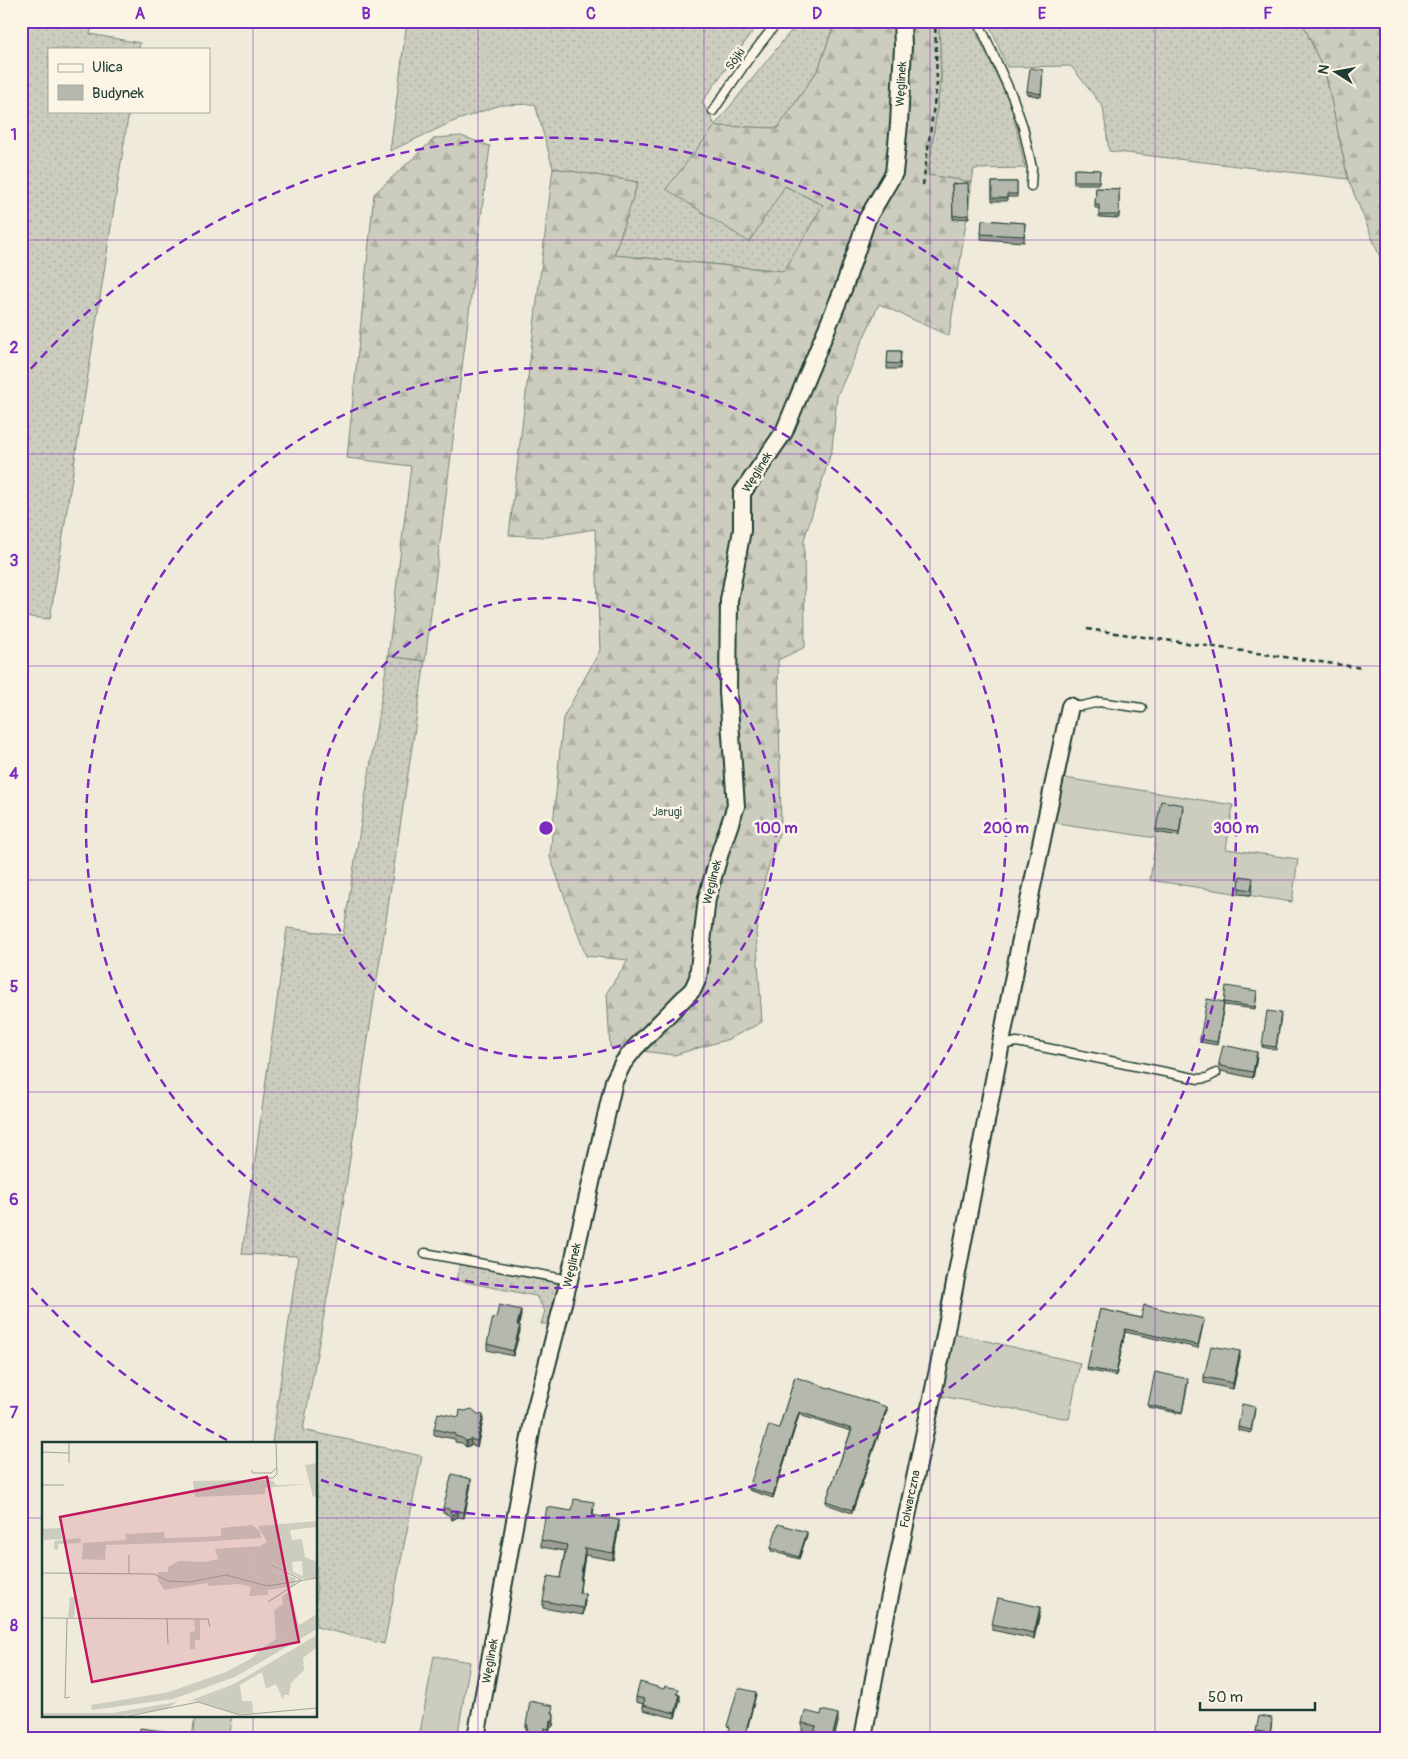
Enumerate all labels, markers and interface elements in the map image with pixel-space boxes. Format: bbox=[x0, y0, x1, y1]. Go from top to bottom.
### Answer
text: A bbox=[135, 4, 146, 24]
text: B bbox=[361, 4, 371, 24]
text: C bbox=[586, 4, 596, 24]
text: D bbox=[812, 4, 822, 24]
text: E bbox=[1038, 4, 1047, 24]
text: F bbox=[1263, 4, 1273, 24]
street label: Sójki bbox=[722, 45, 748, 73]
legend bbox=[48, 48, 210, 112]
north arrow bbox=[1310, 48, 1360, 98]
text: Ulica bbox=[92, 58, 123, 77]
street label: Węglinek bbox=[893, 61, 910, 107]
text: N bbox=[1314, 63, 1333, 76]
text: Budynek bbox=[92, 84, 145, 103]
text: 1 bbox=[11, 125, 17, 145]
text: 2 bbox=[10, 338, 19, 358]
street label: Węglinek bbox=[739, 449, 776, 495]
text: 3 bbox=[10, 551, 19, 571]
text: 4 bbox=[9, 764, 19, 784]
park label: Jarugi bbox=[652, 805, 682, 820]
centre of rings bbox=[537, 819, 555, 837]
text: 100 m bbox=[755, 819, 797, 838]
text: 200 m bbox=[983, 819, 1029, 838]
text: 300 m bbox=[1213, 819, 1259, 838]
street label: Węglinek bbox=[700, 858, 725, 906]
text: 5 bbox=[10, 977, 19, 997]
text: 6 bbox=[9, 1190, 19, 1210]
street label: Węglinek bbox=[560, 1241, 585, 1289]
text: 7 bbox=[10, 1403, 19, 1423]
inset map bbox=[42, 1442, 318, 1716]
street label: Folwarczna bbox=[897, 1468, 924, 1529]
text: 8 bbox=[10, 1616, 18, 1636]
street label: Węglinek bbox=[479, 1637, 502, 1685]
scale bar bbox=[1200, 1679, 1316, 1711]
text: 50 m bbox=[1208, 1688, 1243, 1707]

